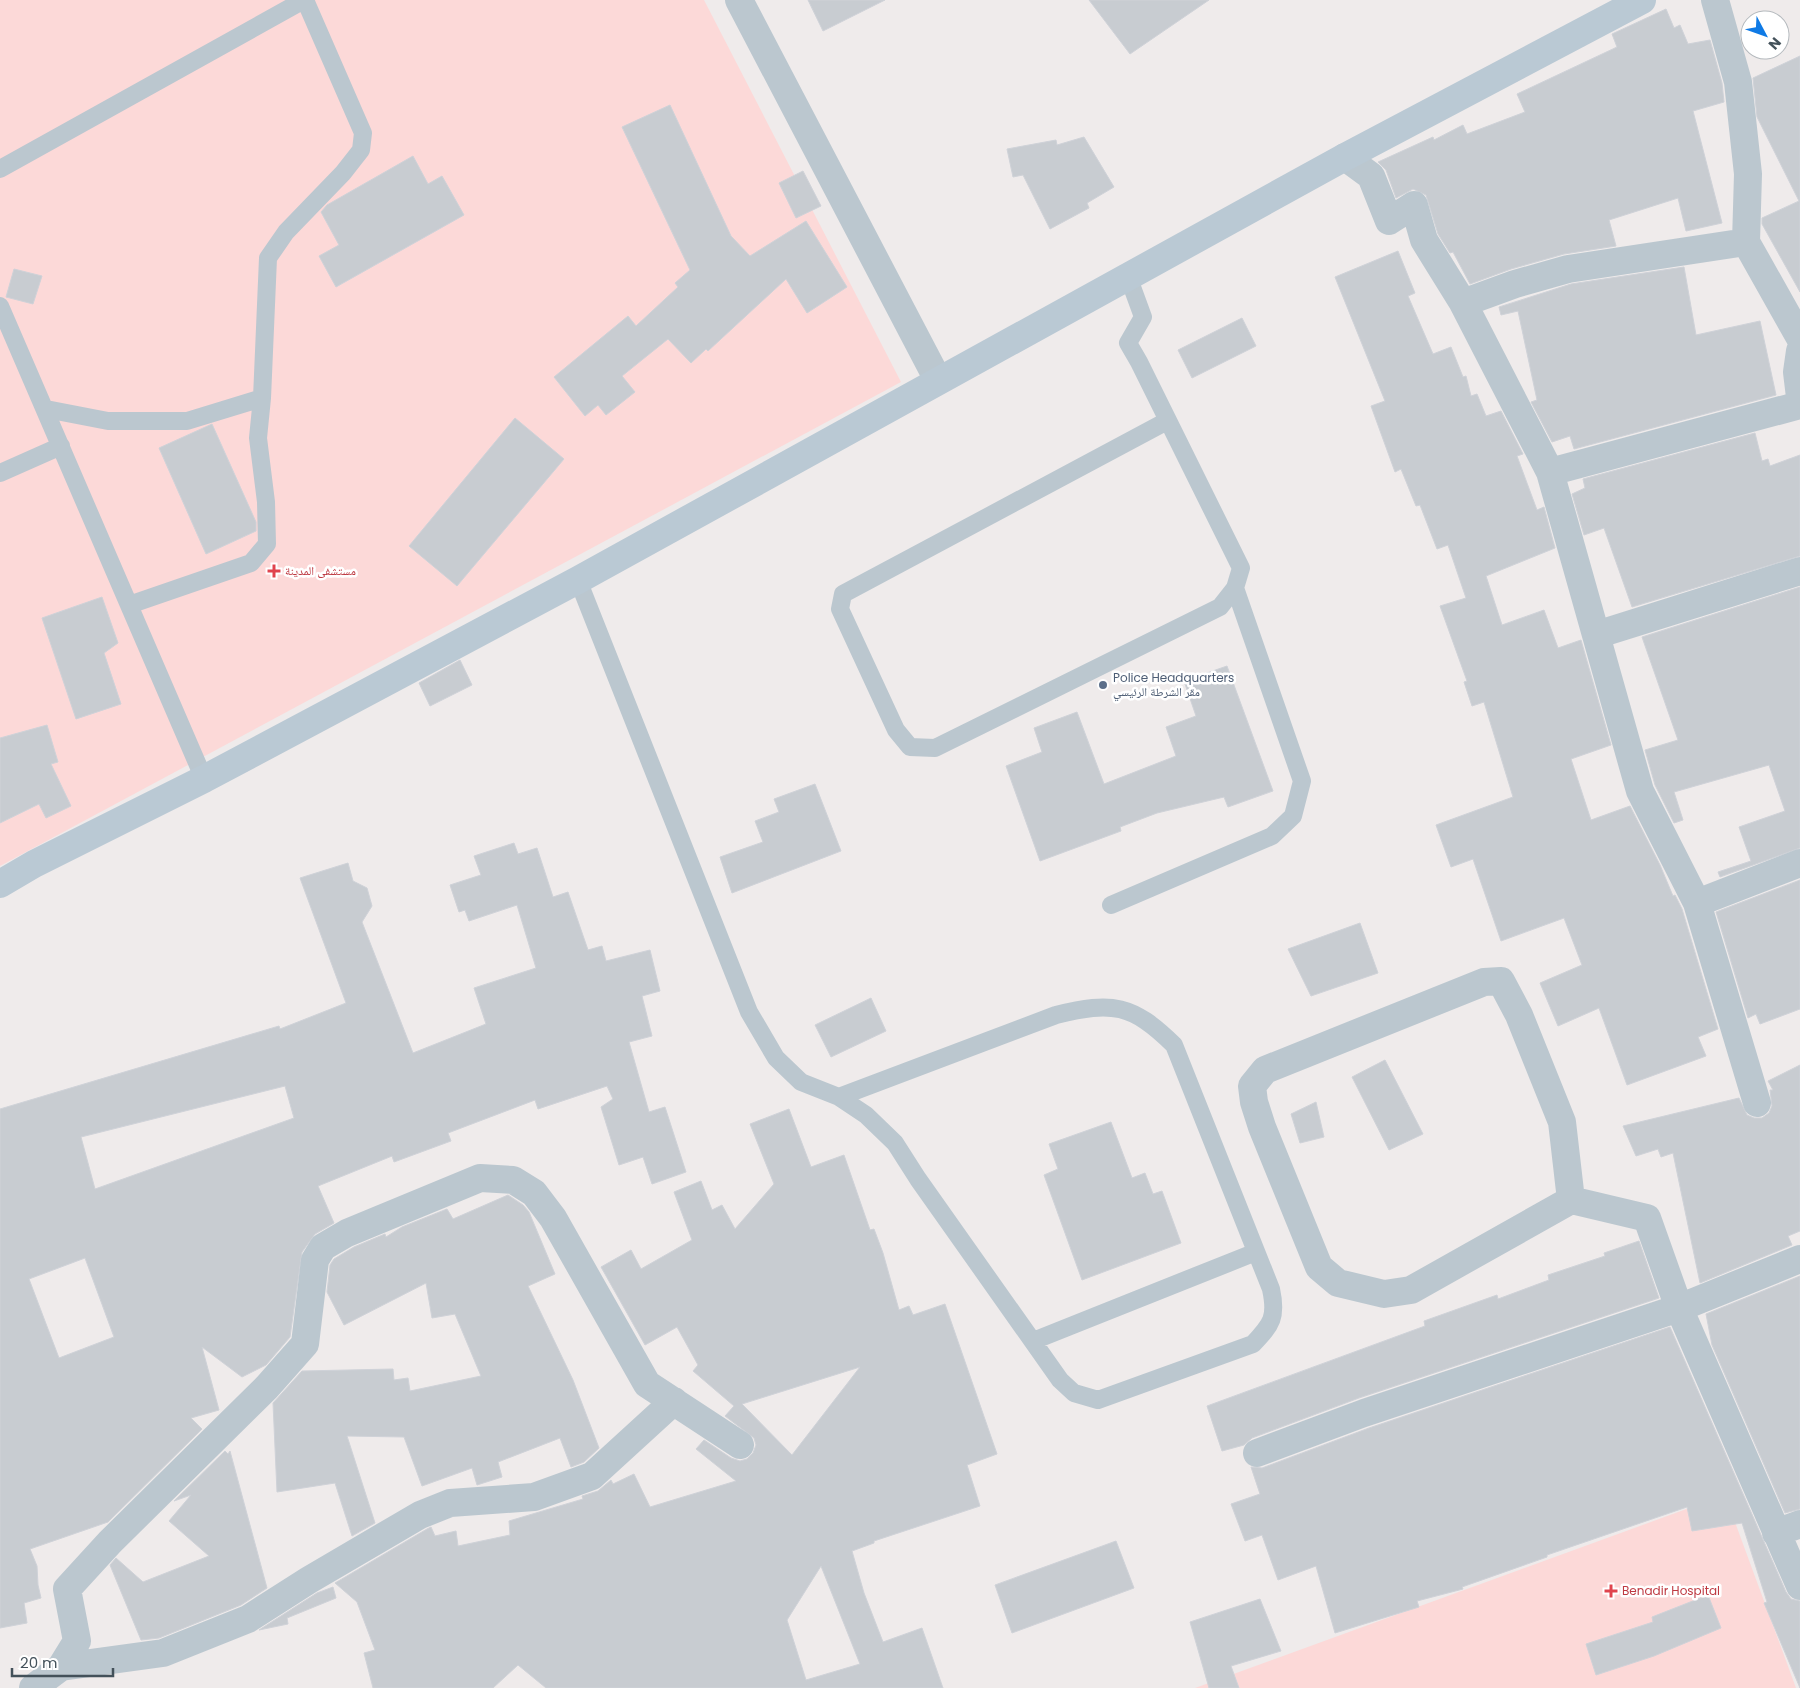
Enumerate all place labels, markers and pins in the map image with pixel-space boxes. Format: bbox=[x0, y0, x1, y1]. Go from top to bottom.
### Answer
place label: مستشفى المدينة bbox=[285, 562, 356, 579]
marker: مستشفى المدينة bbox=[267, 564, 281, 578]
place label: Police Headquarters مقر الشرطة الرئيسي bbox=[1113, 669, 1234, 702]
marker: Police Headquarters مقر الشرطة الرئيسي bbox=[1097, 679, 1109, 691]
place label: Benadir Hospital bbox=[1622, 1582, 1720, 1599]
marker: Benadir Hospital bbox=[1604, 1584, 1618, 1598]

